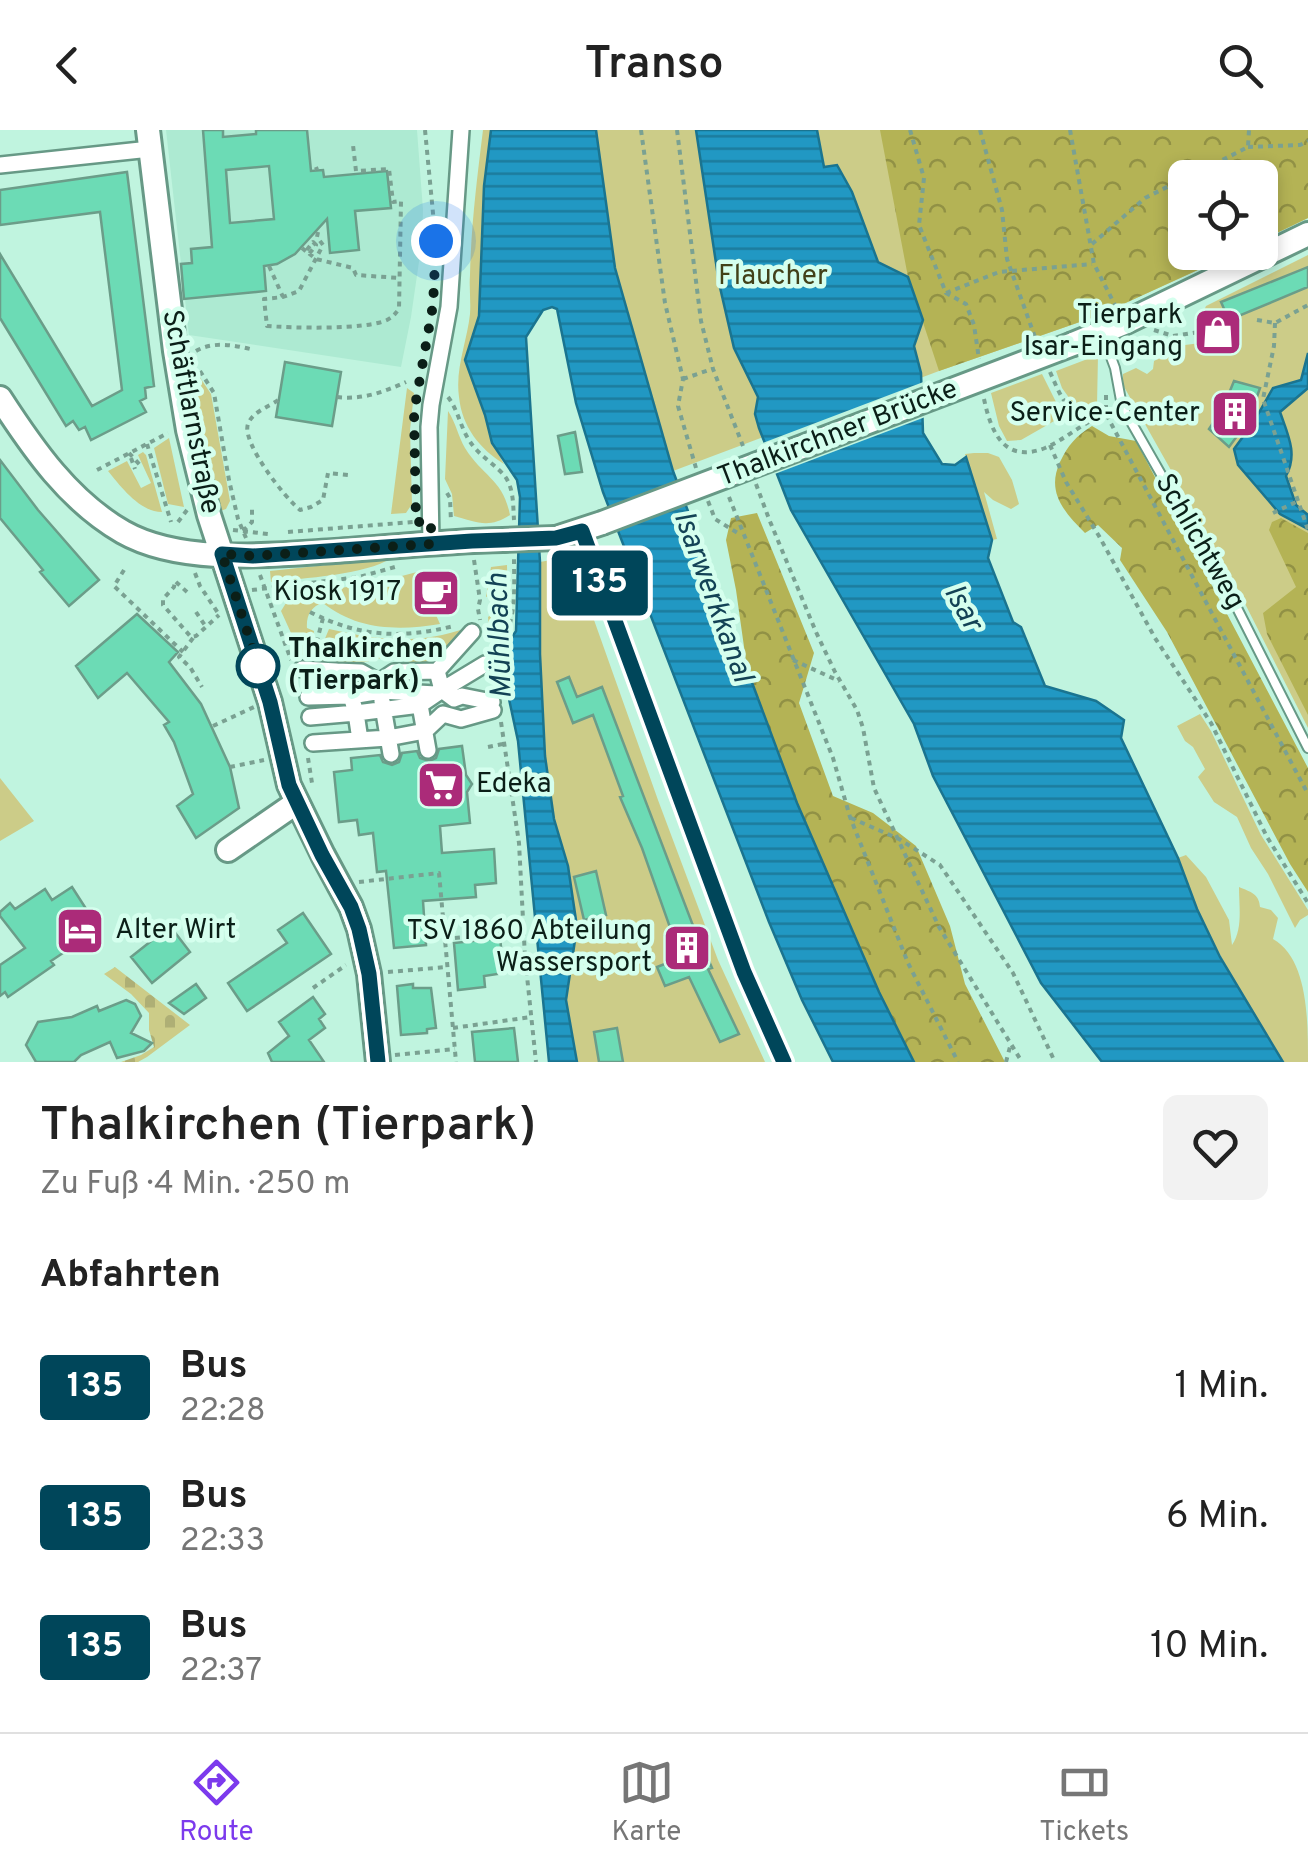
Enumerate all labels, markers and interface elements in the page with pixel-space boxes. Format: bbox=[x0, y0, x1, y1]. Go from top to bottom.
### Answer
text: Transo bbox=[584, 37, 724, 94]
icon: back bbox=[40, 38, 95, 93]
icon: search bbox=[1213, 38, 1268, 93]
map controls bbox=[1168, 160, 1278, 270]
button: locate bbox=[1168, 160, 1278, 270]
your location bbox=[411, 216, 461, 266]
park label: Flaucher bbox=[718, 259, 828, 295]
place label: Tierpark Isar-Eingang bbox=[1023, 298, 1183, 366]
shop icon: Tierpark Isar-Eingang bbox=[1192, 306, 1244, 358]
street label: Schäftlarnstraße bbox=[153, 307, 227, 517]
street label: Thalkirchner Brücke bbox=[713, 372, 963, 496]
building icon: Service-Center bbox=[1209, 388, 1261, 440]
place label: Service-Center bbox=[1010, 396, 1200, 432]
street label: Schlichtweg bbox=[1146, 468, 1252, 616]
water label: Isarwerkkanal bbox=[664, 506, 761, 689]
line badge: 135 bbox=[542, 550, 658, 616]
text: 135 bbox=[572, 561, 628, 605]
cafe icon: Kiosk 1917 bbox=[410, 567, 462, 619]
water label: Mühlbach bbox=[480, 572, 522, 700]
place label: Kiosk 1917 bbox=[273, 575, 401, 611]
water label: Isar bbox=[934, 578, 991, 640]
place label: Thalkirchen (Tierpark) bbox=[288, 632, 444, 700]
marker: Thalkirchen (Tierpark) bbox=[237, 645, 279, 687]
supermarket icon: Edeka bbox=[415, 759, 467, 811]
place label: Edeka bbox=[476, 767, 552, 803]
hotel icon: Alter Wirt bbox=[54, 905, 106, 957]
place label: Alter Wirt bbox=[115, 913, 236, 949]
place label: TSV 1860 Abteilung Wassersport bbox=[407, 914, 652, 982]
building icon: TSV 1860 Abteilung Wassersport bbox=[661, 922, 713, 974]
button: heart bbox=[1163, 1095, 1268, 1200]
text: Thalkirchen (Tierpark) bbox=[40, 1097, 536, 1157]
text: Zu Fuß · 4 Min. · 250 m bbox=[40, 1165, 350, 1205]
text: Abfahrten bbox=[40, 1252, 221, 1301]
text: Bus bbox=[180, 1343, 247, 1392]
text: 1 Min. bbox=[1174, 1363, 1268, 1412]
text: 135 bbox=[67, 1365, 123, 1409]
text: 22:28 bbox=[180, 1392, 266, 1432]
text: Bus bbox=[180, 1473, 247, 1522]
text: 6 Min. bbox=[1166, 1493, 1268, 1542]
text: 135 bbox=[67, 1495, 123, 1539]
text: 22:33 bbox=[180, 1522, 265, 1562]
text: Bus bbox=[180, 1603, 247, 1652]
text: 10 Min. bbox=[1150, 1623, 1268, 1672]
text: 135 bbox=[67, 1625, 123, 1669]
text: 22:37 bbox=[180, 1652, 262, 1692]
tab: Route bbox=[179, 1755, 254, 1851]
tab: Karte bbox=[612, 1755, 681, 1851]
tab: Tickets bbox=[1039, 1755, 1129, 1851]

